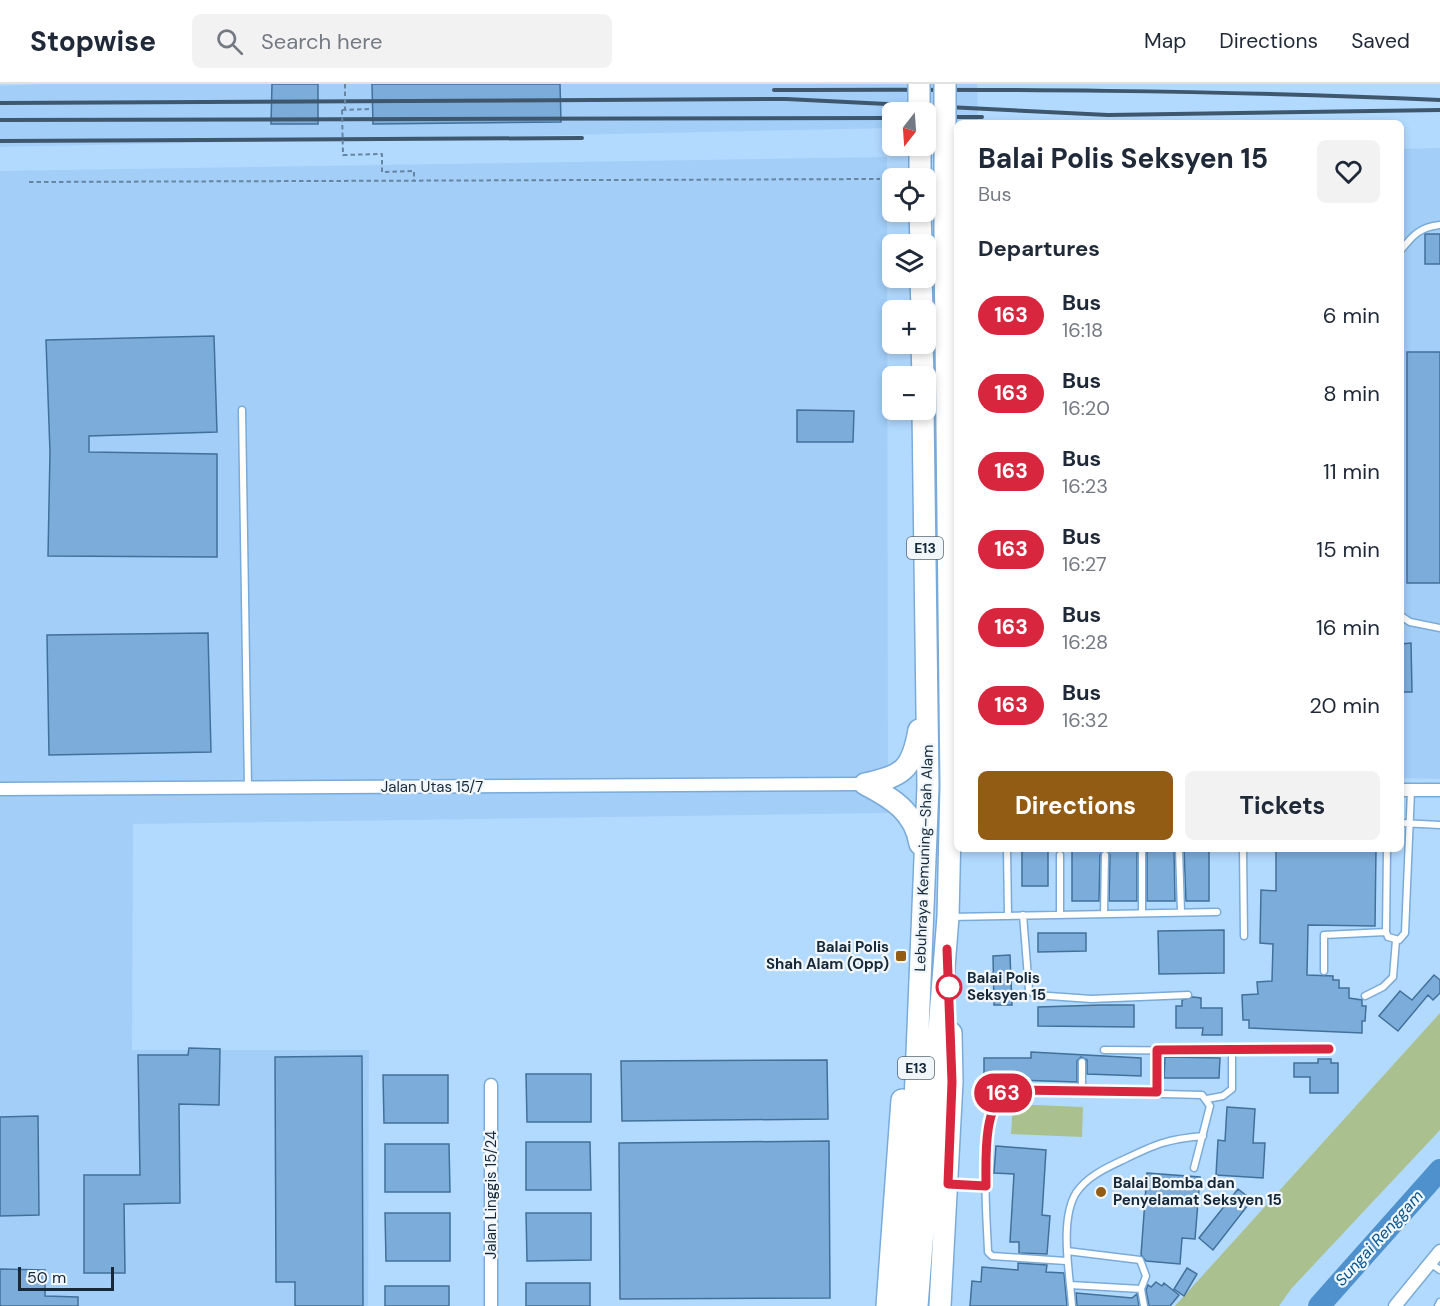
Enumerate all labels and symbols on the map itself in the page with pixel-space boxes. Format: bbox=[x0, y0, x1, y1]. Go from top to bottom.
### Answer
north arrow bbox=[882, 102, 936, 156]
road number: E13 bbox=[907, 537, 943, 559]
street label: Lebuhraya Kemuning–Shah Alam bbox=[910, 744, 938, 972]
street label: Jalan Utas 15/7 bbox=[381, 777, 483, 797]
place label: Balai Polis Shah Alam (Opp) bbox=[766, 937, 889, 974]
marker: Balai Polis Shah Alam (Opp) bbox=[894, 949, 908, 963]
place label: Balai Polis Seksyen 15 bbox=[967, 968, 1046, 1005]
marker: Balai Polis Seksyen 15 bbox=[936, 974, 962, 1000]
road number: E13 bbox=[898, 1057, 934, 1079]
line badge: 163 bbox=[968, 1074, 1038, 1112]
street label: Jalan Linggis 15/24 bbox=[481, 1131, 501, 1259]
place label: Balai Bomba dan Penyelamat Seksyen 15 bbox=[1113, 1173, 1282, 1210]
marker: Balai Bomba dan Penyelamat Seksyen 15 bbox=[1094, 1185, 1108, 1199]
water label: Sungai Renggam bbox=[1330, 1186, 1428, 1290]
scale bar bbox=[18, 1264, 114, 1292]

